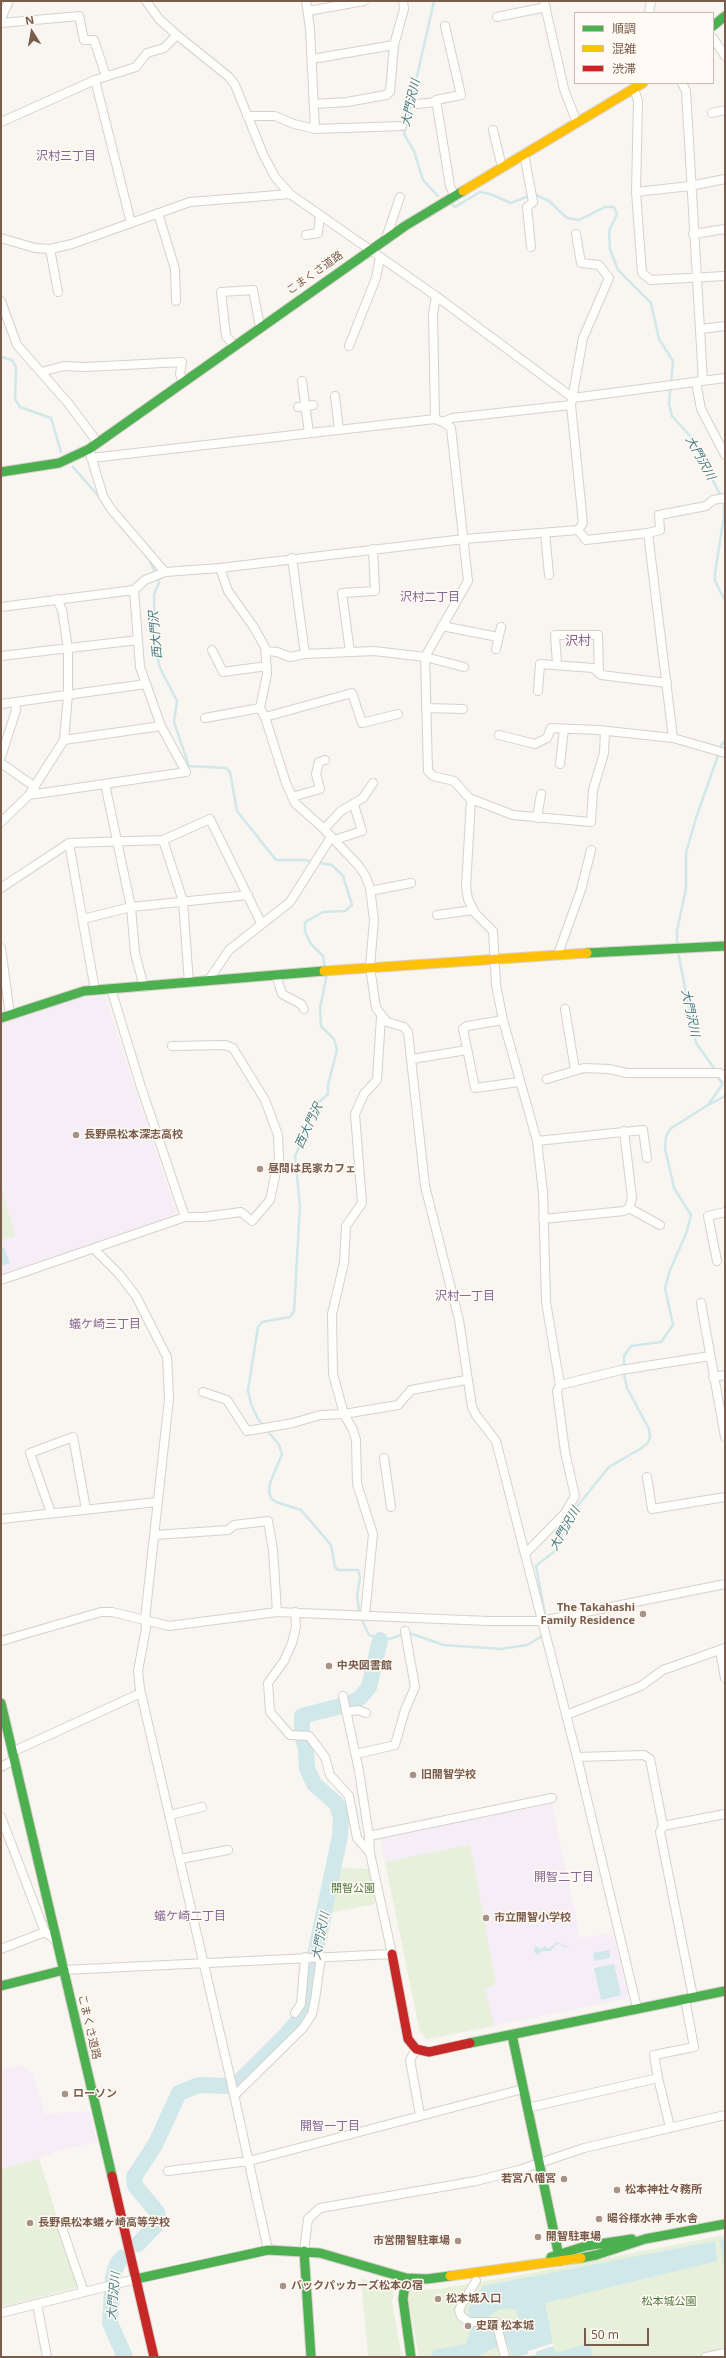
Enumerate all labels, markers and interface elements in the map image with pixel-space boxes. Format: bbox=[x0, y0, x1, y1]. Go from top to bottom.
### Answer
north arrow bbox=[12, 12, 52, 52]
text: N bbox=[24, 12, 35, 28]
legend bbox=[574, 12, 714, 84]
text: 順調 bbox=[612, 20, 636, 37]
text: 混雑 bbox=[612, 40, 636, 57]
text: 渋滞 bbox=[612, 60, 636, 77]
water label: 大門沢川 bbox=[399, 78, 423, 128]
district label: 沢村三丁目 bbox=[36, 150, 96, 164]
street label: こまくさ道路 bbox=[284, 249, 346, 297]
water label: 大門沢川 bbox=[682, 434, 718, 482]
district label: 沢村二丁目 bbox=[400, 591, 460, 605]
water label: 西大門沢 bbox=[147, 610, 165, 660]
district label: 沢村 bbox=[565, 633, 591, 649]
water label: 大門沢川 bbox=[678, 988, 702, 1038]
water label: 西大門沢 bbox=[292, 1101, 326, 1151]
place label: 長野県松本深志高校 bbox=[84, 1128, 183, 1142]
marker: 長野県松本深志高校 bbox=[71, 1130, 81, 1140]
place label: 昼間は民家カフェ bbox=[268, 1162, 356, 1176]
marker: 昼間は民家カフェ bbox=[255, 1164, 265, 1174]
district label: 沢村一丁目 bbox=[435, 1290, 495, 1304]
district label: 蟻ケ崎三丁目 bbox=[69, 1318, 141, 1332]
water label: 大門沢川 bbox=[547, 1505, 583, 1553]
place label: The Takahashi Family Residence bbox=[540, 1601, 635, 1627]
marker: The Takahashi Family Residence bbox=[638, 1609, 648, 1619]
place label: 中央図書館 bbox=[337, 1659, 392, 1673]
marker: 中央図書館 bbox=[324, 1661, 334, 1671]
place label: 旧開智学校 bbox=[421, 1768, 476, 1782]
marker: 旧開智学校 bbox=[408, 1770, 418, 1780]
district label: 開智二丁目 bbox=[534, 1871, 594, 1885]
park label: 開智公園 bbox=[331, 1882, 375, 1896]
district label: 蟻ケ崎二丁目 bbox=[154, 1910, 226, 1924]
water label: 大門沢川 bbox=[309, 1911, 333, 1961]
place label: 市立開智小学校 bbox=[494, 1911, 571, 1925]
marker: 市立開智小学校 bbox=[481, 1913, 491, 1923]
street label: こまくさ道路 bbox=[75, 1993, 103, 2061]
place label: ローソン bbox=[73, 2087, 117, 2101]
marker: ローソン bbox=[60, 2089, 70, 2099]
district label: 開智一丁目 bbox=[300, 2120, 360, 2134]
place label: 若宮八幡宮 bbox=[501, 2172, 556, 2186]
marker: 若宮八幡宮 bbox=[559, 2174, 569, 2184]
place label: 松本神社々務所 bbox=[625, 2183, 702, 2197]
marker: 松本神社々務所 bbox=[612, 2185, 622, 2195]
place label: 暘谷様水神 手水舎 bbox=[607, 2212, 698, 2226]
marker: 暘谷様水神 手水舎 bbox=[594, 2214, 604, 2224]
place label: 長野県松本蟻ヶ崎高等学校 bbox=[38, 2216, 170, 2230]
marker: 長野県松本蟻ヶ崎高等学校 bbox=[25, 2218, 35, 2228]
place label: 開智駐車場 bbox=[546, 2230, 601, 2244]
marker: 開智駐車場 bbox=[533, 2232, 543, 2242]
place label: 市営開智駐車場 bbox=[373, 2234, 450, 2248]
marker: 市営開智駐車場 bbox=[453, 2236, 463, 2246]
water label: 大門沢川 bbox=[105, 2271, 123, 2321]
place label: バックパッカーズ松本の宿 bbox=[291, 2279, 423, 2293]
marker: バックパッカーズ松本の宿 bbox=[278, 2281, 288, 2291]
place label: 松本城入口 bbox=[446, 2292, 501, 2306]
marker: 松本城入口 bbox=[433, 2294, 443, 2304]
park label: 松本城公園 bbox=[642, 2295, 696, 2309]
place label: 史蹟 松本城 bbox=[476, 2319, 534, 2333]
scale bar bbox=[586, 2320, 651, 2346]
marker: 史蹟 松本城 bbox=[463, 2321, 473, 2331]
text: 50 m bbox=[591, 2326, 619, 2343]

